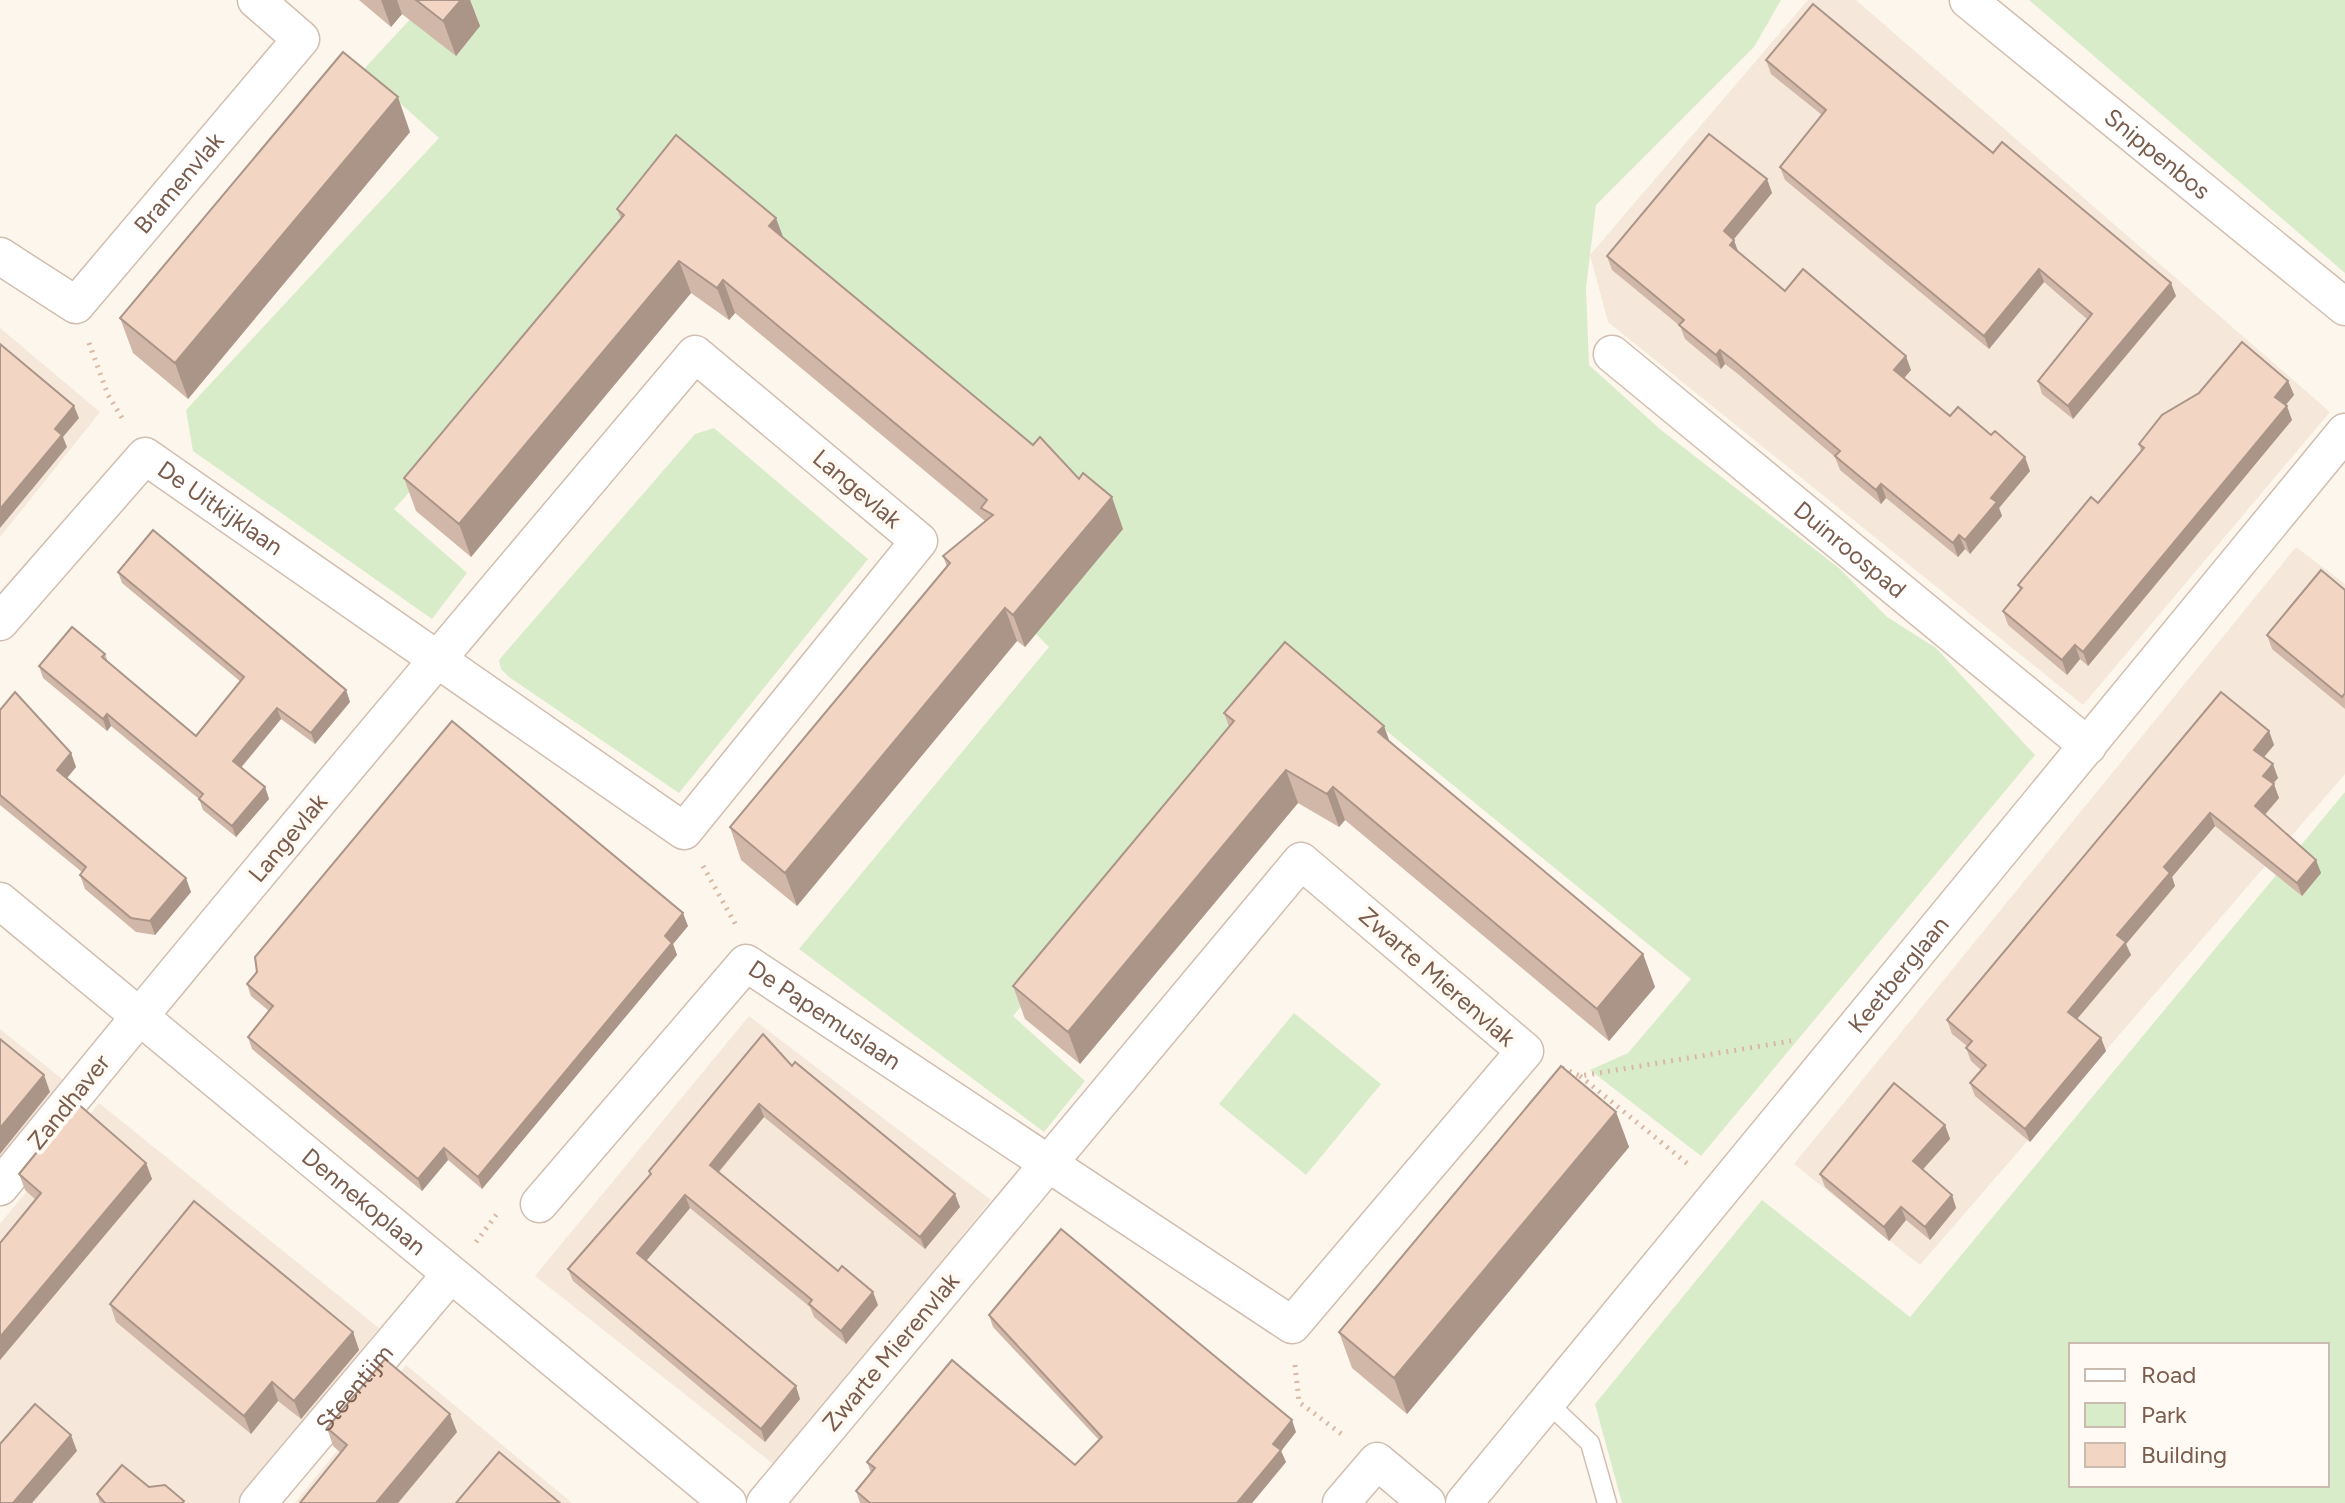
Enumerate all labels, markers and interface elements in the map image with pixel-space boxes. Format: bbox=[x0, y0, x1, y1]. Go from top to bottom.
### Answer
street label: Snippenbos bbox=[2099, 102, 2216, 205]
street label: Bramenvlak bbox=[128, 126, 230, 239]
street label: Langevlak bbox=[807, 443, 908, 534]
street label: De Uitkijklaan bbox=[152, 454, 289, 561]
street label: Duinroospad bbox=[1788, 495, 1912, 604]
street label: Langevlak bbox=[242, 787, 333, 888]
street label: Zwarte Mierenvlak bbox=[1353, 901, 1522, 1053]
street label: Keetberglaan bbox=[1842, 910, 1955, 1039]
street label: De Papemuslaan bbox=[743, 954, 907, 1076]
street label: Zandhaver bbox=[21, 1048, 116, 1155]
street label: Dennekoplaan bbox=[296, 1142, 432, 1261]
street label: Zwarte Mierenvlak bbox=[816, 1266, 965, 1437]
street label: Steentijm bbox=[309, 1338, 399, 1437]
legend bbox=[2069, 1343, 2329, 1487]
text: Road bbox=[2141, 1360, 2196, 1389]
text: Park bbox=[2141, 1400, 2187, 1429]
text: Building bbox=[2141, 1440, 2227, 1469]

